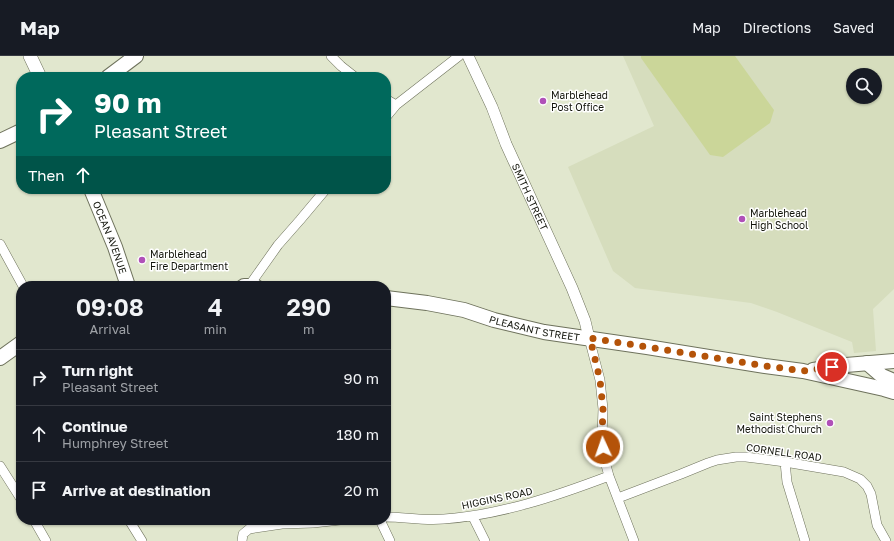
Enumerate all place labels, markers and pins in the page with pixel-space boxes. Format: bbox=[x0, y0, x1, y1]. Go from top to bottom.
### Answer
place label: Marblehead Post Office bbox=[551, 89, 608, 113]
marker: Marblehead Post Office bbox=[538, 96, 548, 106]
place label: Marblehead High School bbox=[750, 207, 808, 231]
marker: Marblehead High School bbox=[737, 214, 747, 224]
place label: Marblehead Fire Department bbox=[150, 248, 228, 272]
marker: Marblehead Fire Department bbox=[137, 255, 147, 265]
pin bbox=[815, 350, 849, 384]
place label: Saint Stephens Methodist Church bbox=[736, 411, 822, 435]
marker: Saint Stephens Methodist Church bbox=[825, 418, 835, 428]

